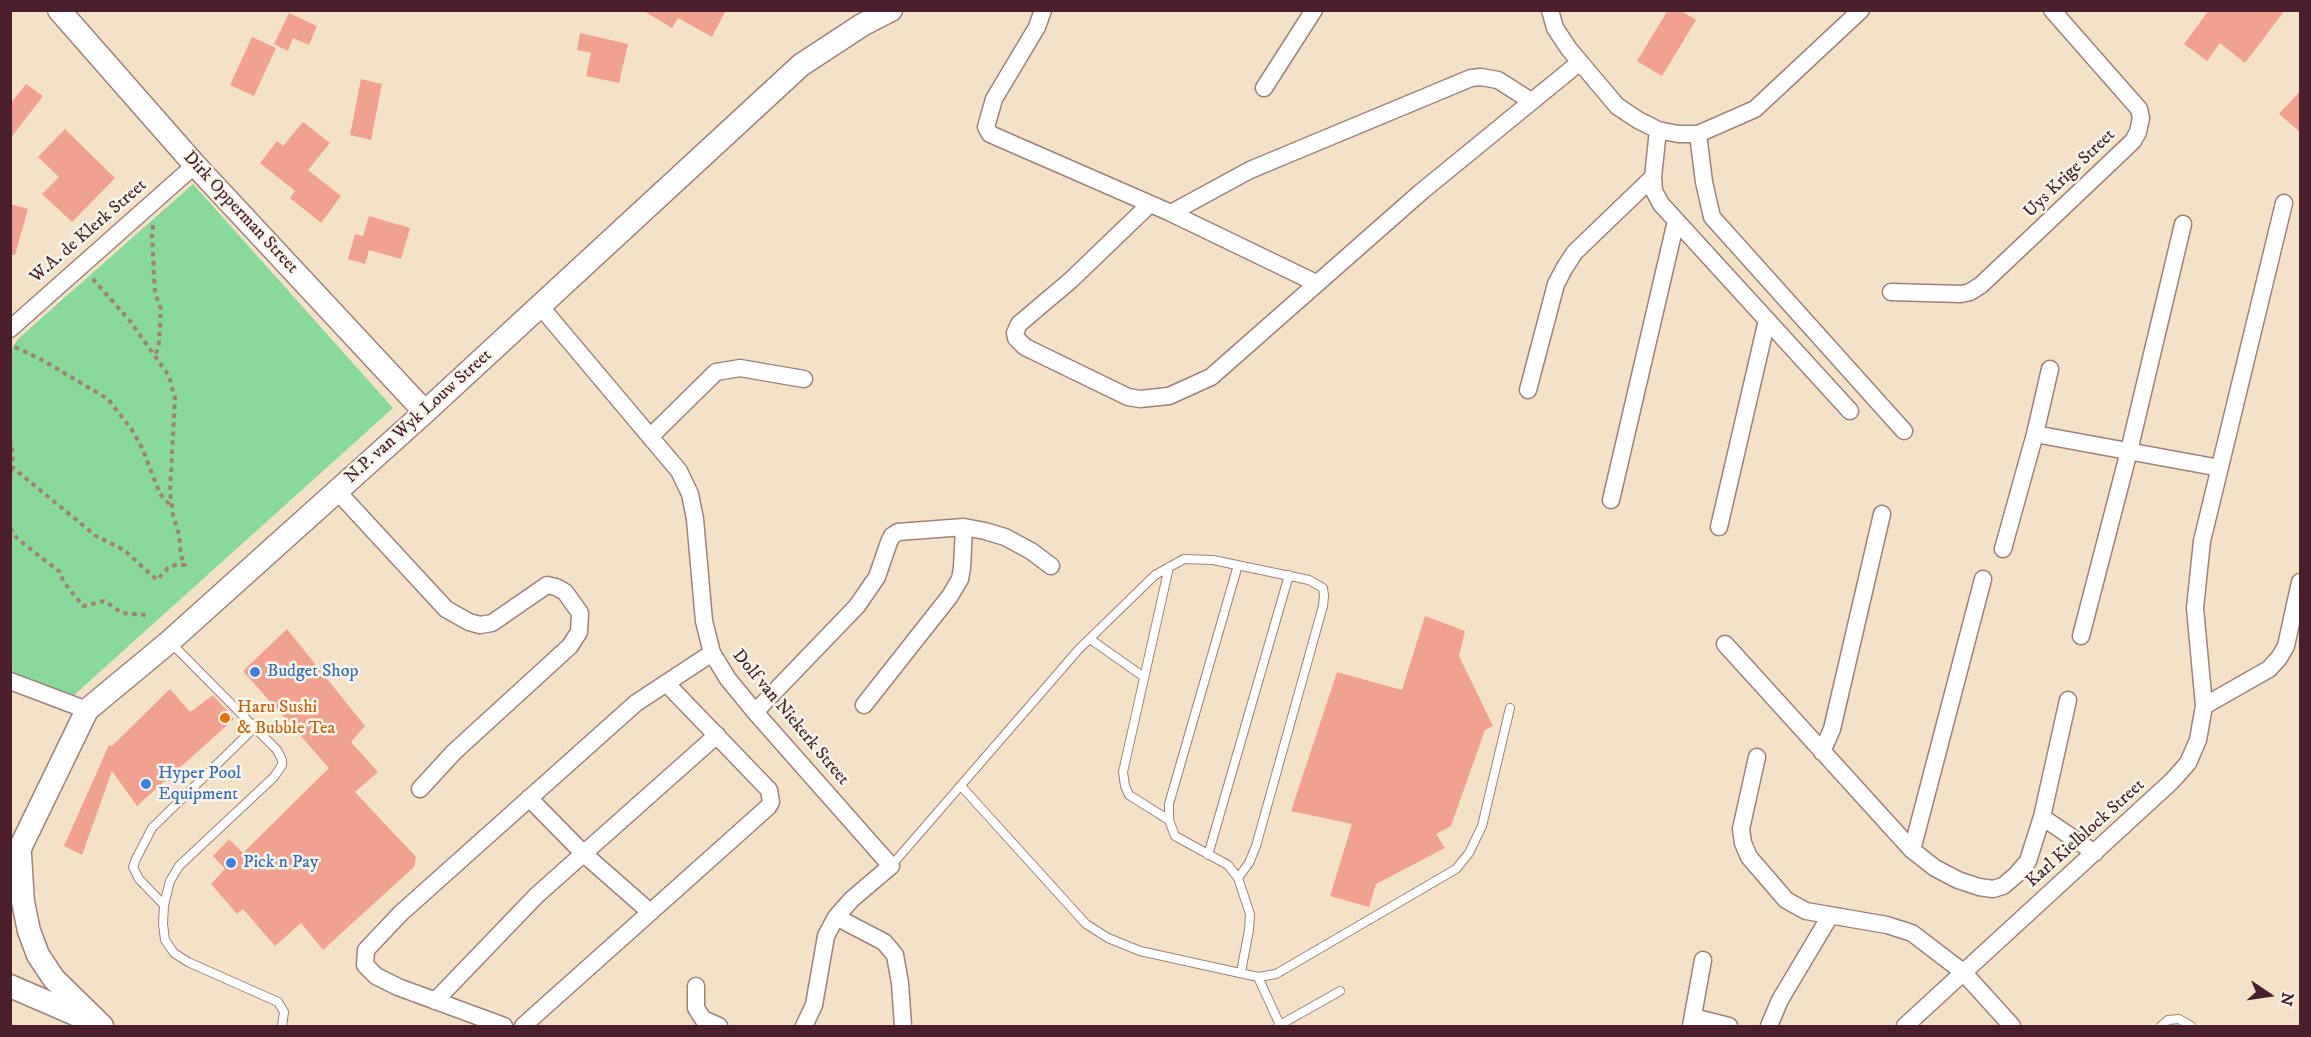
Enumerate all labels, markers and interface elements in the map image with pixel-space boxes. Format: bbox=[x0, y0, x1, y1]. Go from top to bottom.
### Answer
street label: Uys Krige Street bbox=[2020, 125, 2120, 223]
street label: Dirk Opperman Street bbox=[178, 147, 302, 279]
street label: W.A. de Klerk Street bbox=[26, 175, 152, 289]
street label: N.P. van Wyk Louw Street bbox=[341, 345, 497, 489]
street label: Dolf van Niekerk Street bbox=[727, 646, 853, 790]
place label: Budget Shop bbox=[267, 661, 359, 683]
marker: Budget Shop bbox=[248, 665, 262, 679]
place label: Haru Sushi & Bubble Tea bbox=[237, 697, 335, 740]
marker: Haru Sushi & Bubble Tea bbox=[218, 711, 232, 725]
place label: Hyper Pool Equipment bbox=[158, 763, 241, 806]
street label: Karl Kielblock Street bbox=[2022, 775, 2150, 893]
marker: Hyper Pool Equipment bbox=[139, 777, 153, 791]
place label: Pick n Pay bbox=[243, 852, 318, 874]
marker: Pick n Pay bbox=[224, 856, 238, 870]
north arrow bbox=[2239, 965, 2299, 1025]
text: N bbox=[2275, 990, 2298, 1008]

